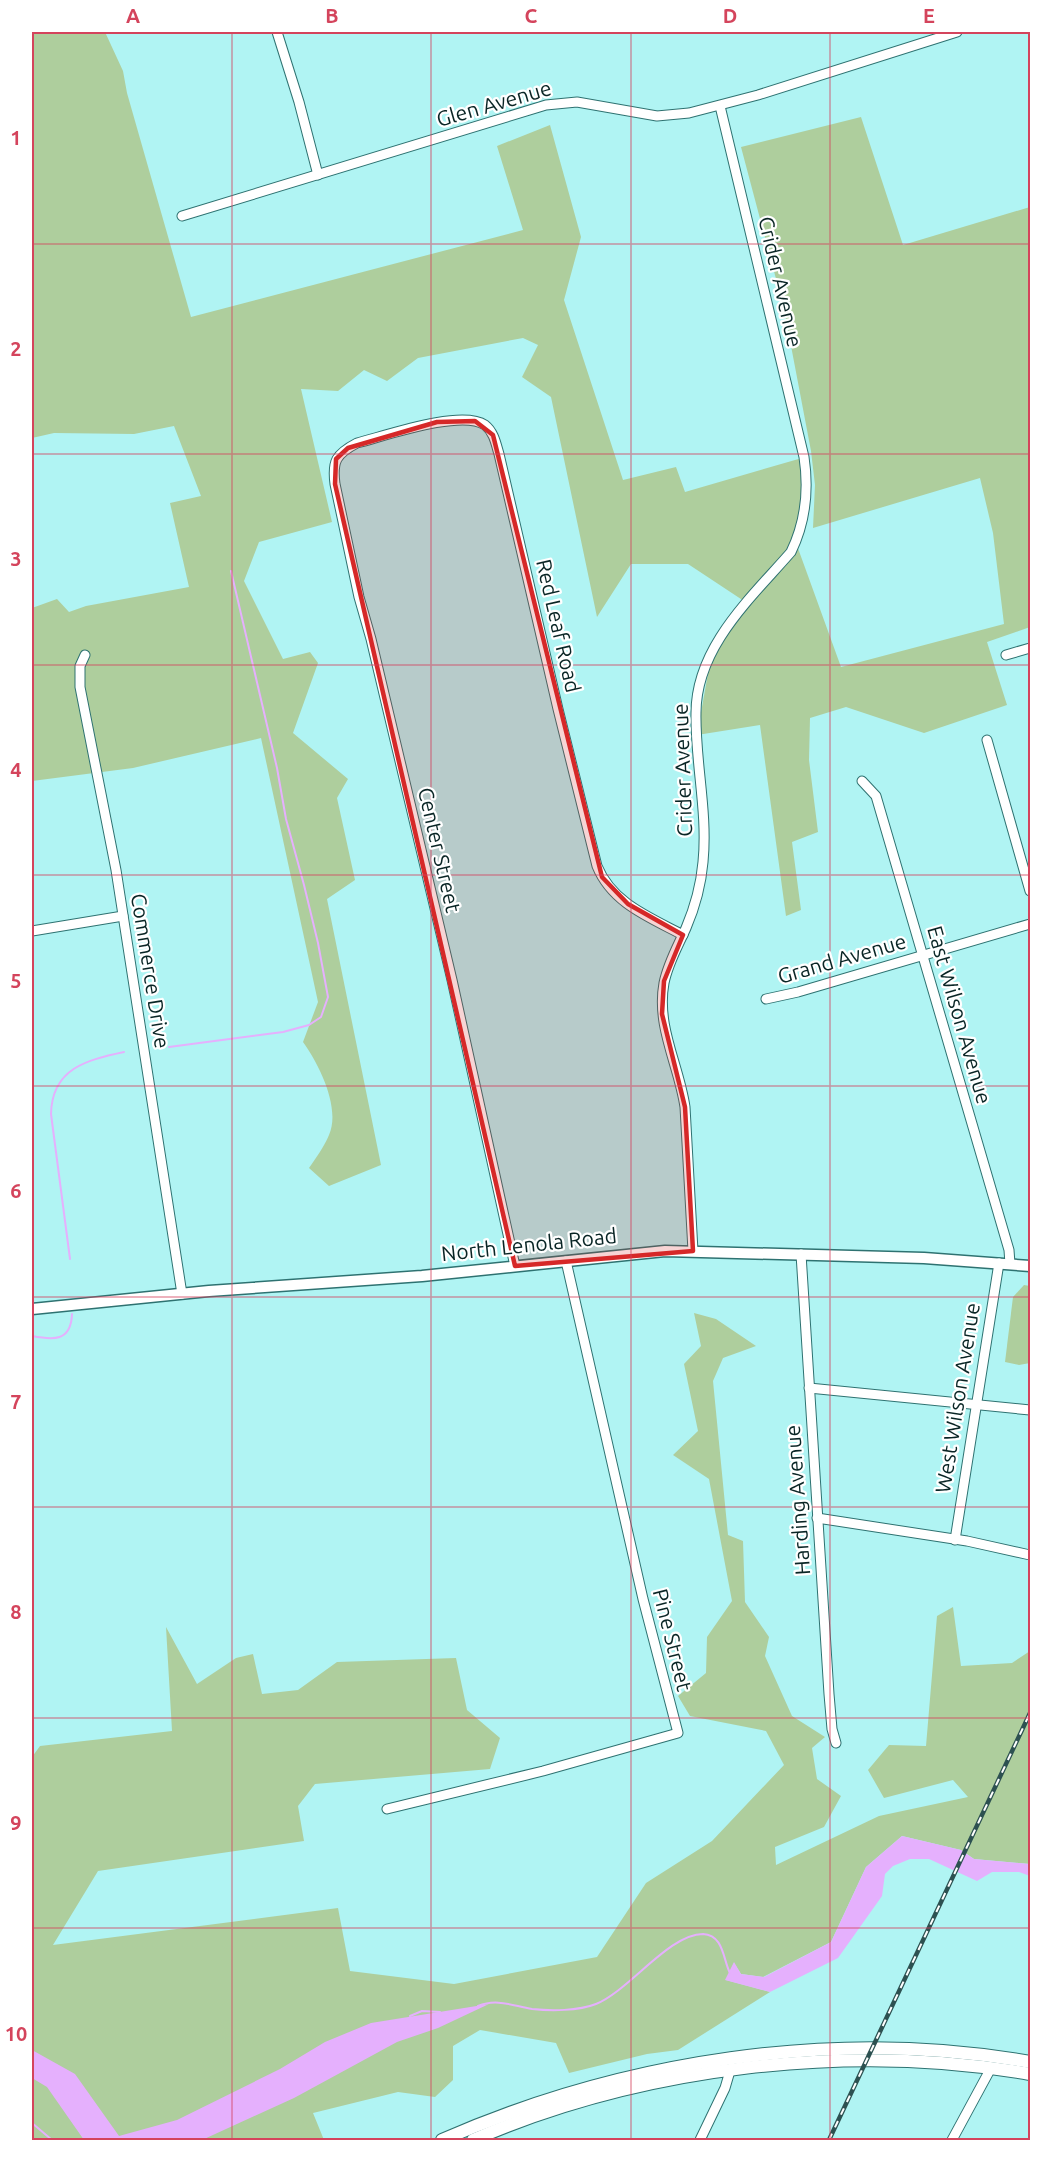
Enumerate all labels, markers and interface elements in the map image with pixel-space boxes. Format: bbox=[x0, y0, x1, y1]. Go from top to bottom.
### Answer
text: A bbox=[126, 4, 140, 27]
text: B bbox=[325, 4, 339, 27]
text: C bbox=[525, 4, 538, 27]
text: D bbox=[723, 4, 737, 27]
text: E bbox=[923, 4, 935, 27]
street label: Glen Avenue bbox=[433, 75, 554, 131]
text: 1 bbox=[10, 126, 22, 149]
street label: Crider Avenue bbox=[754, 214, 808, 349]
text: 2 bbox=[10, 337, 22, 360]
text: 3 bbox=[10, 547, 22, 570]
street label: Red Leaf Road bbox=[532, 557, 586, 695]
street label: Crider Avenue bbox=[668, 703, 696, 837]
text: 4 bbox=[10, 758, 22, 781]
street label: Center Street bbox=[414, 785, 466, 915]
street label: Commerce Drive bbox=[127, 892, 175, 1050]
street label: East Wilson Avenue bbox=[923, 923, 997, 1107]
street label: Grand Avenue bbox=[775, 928, 909, 988]
text: 5 bbox=[10, 969, 22, 992]
text: 6 bbox=[10, 1179, 22, 1202]
street label: North Lenola Road bbox=[440, 1223, 618, 1265]
street label: West Wilson Avenue bbox=[930, 1301, 984, 1495]
text: 7 bbox=[10, 1390, 22, 1413]
street label: Harding Avenue bbox=[780, 1424, 814, 1576]
street label: Pine Street bbox=[649, 1586, 697, 1693]
text: 8 bbox=[10, 1600, 22, 1623]
text: 9 bbox=[10, 1811, 22, 1834]
text: 10 bbox=[5, 2022, 27, 2045]

